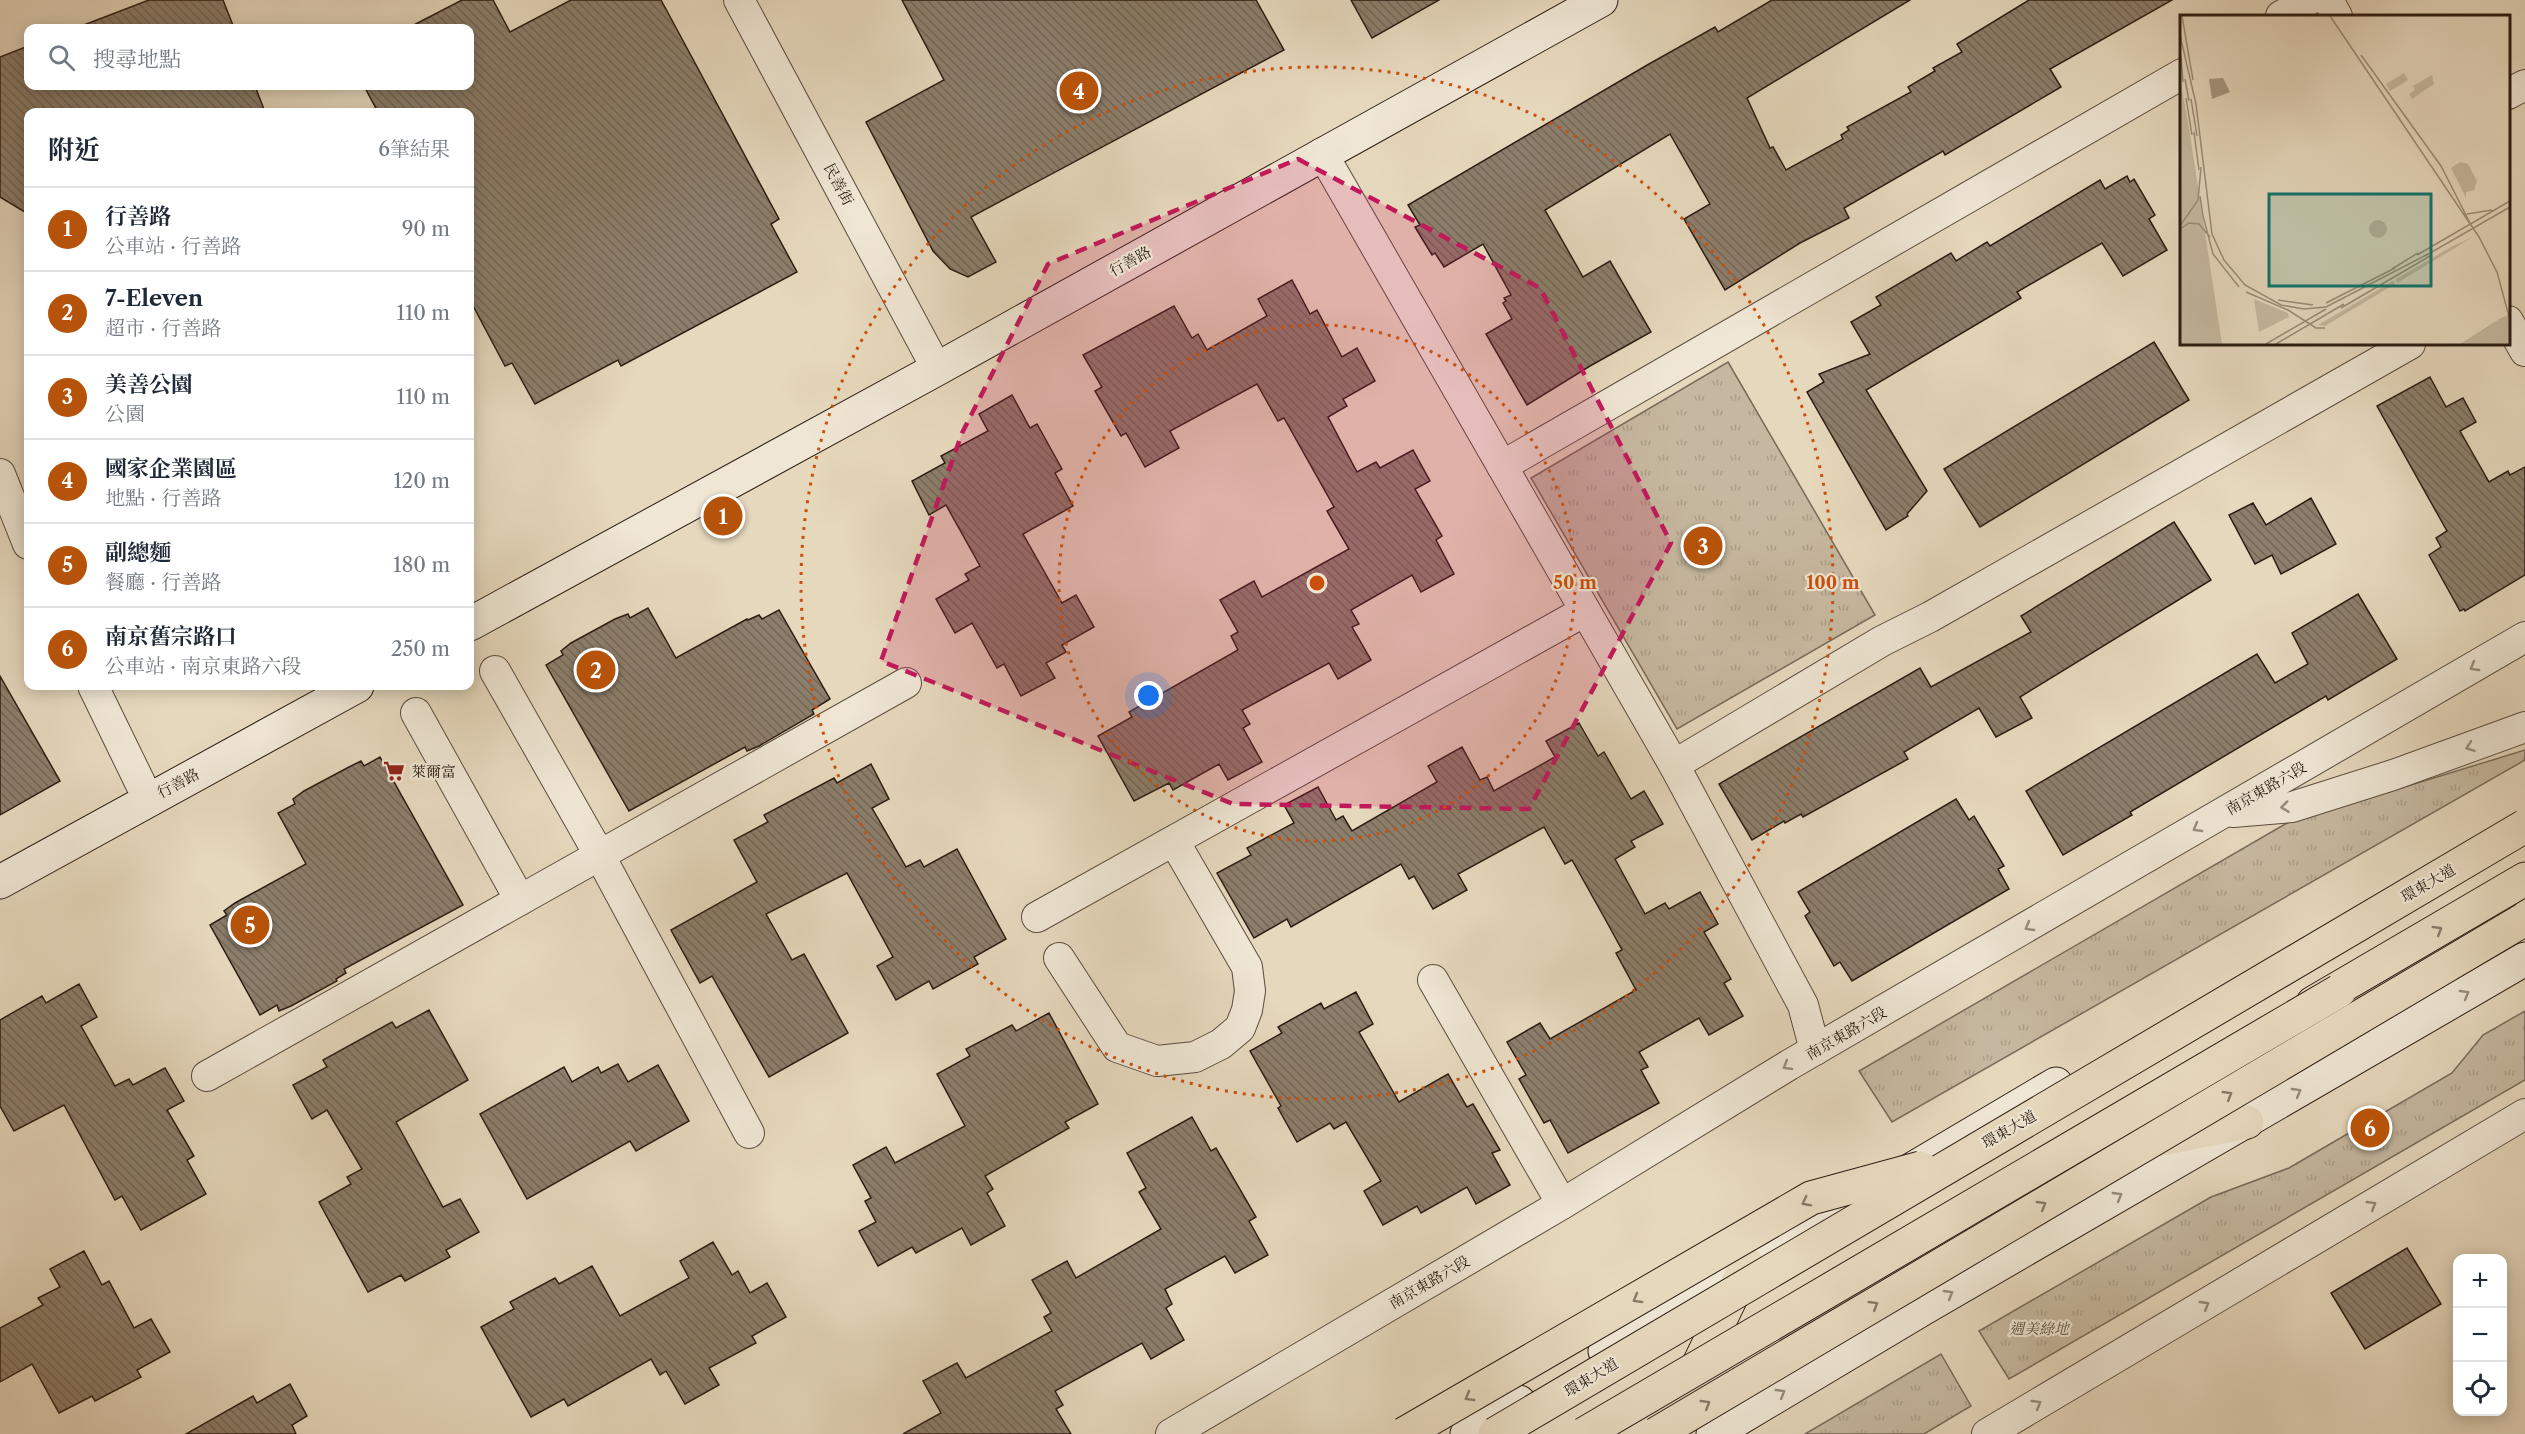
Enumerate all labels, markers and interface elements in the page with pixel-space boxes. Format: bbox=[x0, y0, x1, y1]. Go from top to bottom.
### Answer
inset map bbox=[2180, 15, 2510, 345]
search box bbox=[24, 24, 474, 90]
icon: search bbox=[45, 41, 78, 74]
text: 搜尋地點 bbox=[93, 46, 181, 73]
pin: 4 bbox=[1060, 68, 1098, 113]
text: 附近 bbox=[48, 134, 100, 166]
text: 6筆結果 bbox=[378, 137, 450, 161]
street label: 民善街 bbox=[820, 160, 858, 208]
text: 行善路 bbox=[105, 203, 171, 230]
text: 1 bbox=[63, 217, 72, 241]
text: 90 m bbox=[402, 217, 450, 241]
text: 公車站 · 行善路 bbox=[105, 234, 241, 258]
street label: 行善路 bbox=[1106, 242, 1154, 280]
text: 7-Eleven bbox=[105, 285, 203, 312]
text: 2 bbox=[62, 301, 73, 325]
text: 110 m bbox=[397, 301, 450, 325]
text: 超市 · 行善路 bbox=[105, 316, 221, 340]
text: 美善公園 bbox=[105, 371, 193, 398]
text: 3 bbox=[62, 385, 73, 409]
text: 110 m bbox=[397, 385, 450, 409]
text: 公園 bbox=[105, 402, 145, 426]
text: 國家企業園區 bbox=[105, 455, 237, 482]
text: 4 bbox=[62, 469, 73, 493]
text: 120 m bbox=[393, 469, 450, 493]
text: 地點 · 行善路 bbox=[105, 486, 221, 510]
pin: 1 bbox=[704, 494, 742, 538]
pin: 3 bbox=[1684, 524, 1722, 568]
text: 副總麵 bbox=[105, 539, 171, 566]
text: 5 bbox=[62, 553, 73, 577]
text: 180 m bbox=[393, 553, 450, 577]
text: 餐廳 · 行善路 bbox=[105, 570, 221, 594]
text: 50 m bbox=[1553, 572, 1597, 594]
text: 100 m bbox=[1806, 572, 1860, 594]
centre of rings bbox=[1307, 573, 1327, 593]
text: 南京舊宗路口 bbox=[105, 623, 237, 650]
text: 6 bbox=[62, 637, 73, 661]
text: 250 m bbox=[391, 637, 450, 661]
pin: 2 bbox=[576, 648, 616, 692]
text: 公車站 · 南京東路六段 bbox=[105, 654, 301, 678]
one-way arrow bbox=[2470, 659, 2481, 671]
your location bbox=[1134, 681, 1163, 710]
one-way arrow bbox=[2465, 739, 2476, 752]
street label: 南京東路六段 bbox=[2222, 757, 2310, 819]
supermarket icon: 萊爾富 bbox=[382, 759, 406, 783]
place label: 萊爾富 bbox=[411, 762, 456, 781]
street label: 行善路 bbox=[154, 764, 202, 802]
one-way arrow bbox=[2280, 801, 2289, 813]
one-way arrow bbox=[2193, 821, 2203, 832]
street label: 環東大道 bbox=[2397, 860, 2459, 906]
pin: 5 bbox=[230, 902, 270, 948]
one-way arrow bbox=[2025, 919, 2035, 931]
one-way arrow bbox=[2432, 925, 2442, 937]
one-way arrow bbox=[2459, 989, 2469, 1001]
street label: 南京東路六段 bbox=[1802, 1002, 1890, 1064]
one-way arrow bbox=[1783, 1059, 1793, 1071]
one-way arrow bbox=[2291, 1088, 2301, 1100]
one-way arrow bbox=[2221, 1091, 2232, 1103]
street label: 環東大道 bbox=[1978, 1106, 2040, 1152]
pin: 6 bbox=[2350, 1106, 2390, 1150]
one-way arrow bbox=[2112, 1192, 2122, 1204]
one-way arrow bbox=[1801, 1194, 1812, 1206]
one-way arrow bbox=[2036, 1201, 2046, 1213]
one-way arrow bbox=[2366, 1201, 2376, 1212]
street label: 南京東路六段 bbox=[1385, 1251, 1473, 1313]
map controls bbox=[2453, 1254, 2507, 1416]
button: + bbox=[2453, 1254, 2507, 1308]
one-way arrow bbox=[1943, 1289, 1953, 1301]
one-way arrow bbox=[1633, 1292, 1643, 1303]
one-way arrow bbox=[1868, 1300, 1878, 1312]
one-way arrow bbox=[2199, 1300, 2209, 1312]
button: − bbox=[2453, 1308, 2507, 1362]
park label: 週美綠地 bbox=[2009, 1319, 2071, 1338]
street label: 環東大道 bbox=[1560, 1353, 1622, 1401]
button: locate bbox=[2453, 1362, 2507, 1416]
one-way arrow bbox=[1775, 1389, 1785, 1401]
one-way arrow bbox=[1464, 1390, 1475, 1401]
one-way arrow bbox=[1700, 1400, 1710, 1412]
one-way arrow bbox=[2031, 1400, 2041, 1411]

